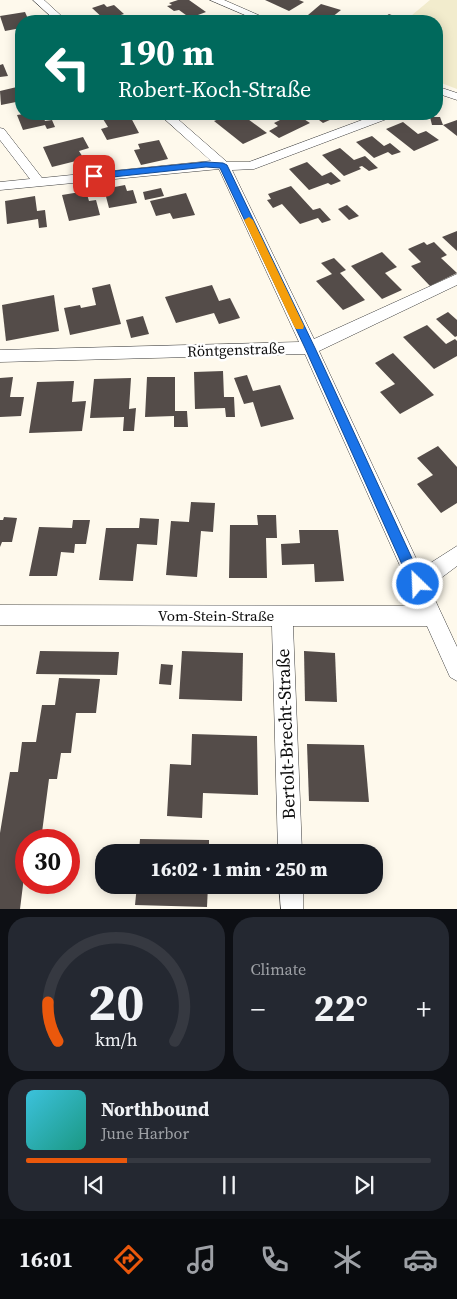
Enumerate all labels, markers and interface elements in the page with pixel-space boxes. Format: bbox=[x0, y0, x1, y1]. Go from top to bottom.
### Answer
text: 190 m bbox=[118, 29, 214, 77]
icon: left bbox=[35, 35, 100, 100]
text: Robert-Koch-Straße bbox=[118, 74, 311, 104]
pin bbox=[73, 155, 115, 197]
icon: arrive bbox=[80, 162, 108, 190]
street label: Röntgenstraße bbox=[187, 337, 286, 362]
position arrow bbox=[391, 557, 443, 609]
street label: Vom-Stein-Straße bbox=[158, 605, 275, 626]
street label: Bertolt-Brecht-Straße bbox=[270, 648, 301, 820]
speed limit sign: 30 bbox=[15, 829, 80, 894]
text: 16:02 · 1 min · 250 m bbox=[150, 856, 328, 882]
text: Climate bbox=[251, 958, 306, 980]
text: 20 bbox=[88, 966, 144, 1037]
text: 22° bbox=[314, 982, 368, 1034]
text: − bbox=[251, 990, 265, 1028]
text: + bbox=[416, 990, 431, 1028]
text: km/h bbox=[95, 1027, 138, 1052]
text: Northbound bbox=[101, 1096, 209, 1122]
text: June Harbor bbox=[101, 1122, 189, 1144]
icon: previous bbox=[80, 1171, 108, 1199]
icon: pause bbox=[215, 1171, 243, 1199]
icon: next bbox=[350, 1171, 378, 1199]
icon: directions bbox=[111, 1242, 146, 1277]
icon: music bbox=[184, 1242, 219, 1277]
icon: phone bbox=[257, 1242, 292, 1277]
icon: climate bbox=[330, 1242, 365, 1277]
icon: car bbox=[403, 1242, 438, 1277]
text: 16:01 bbox=[19, 1244, 73, 1274]

